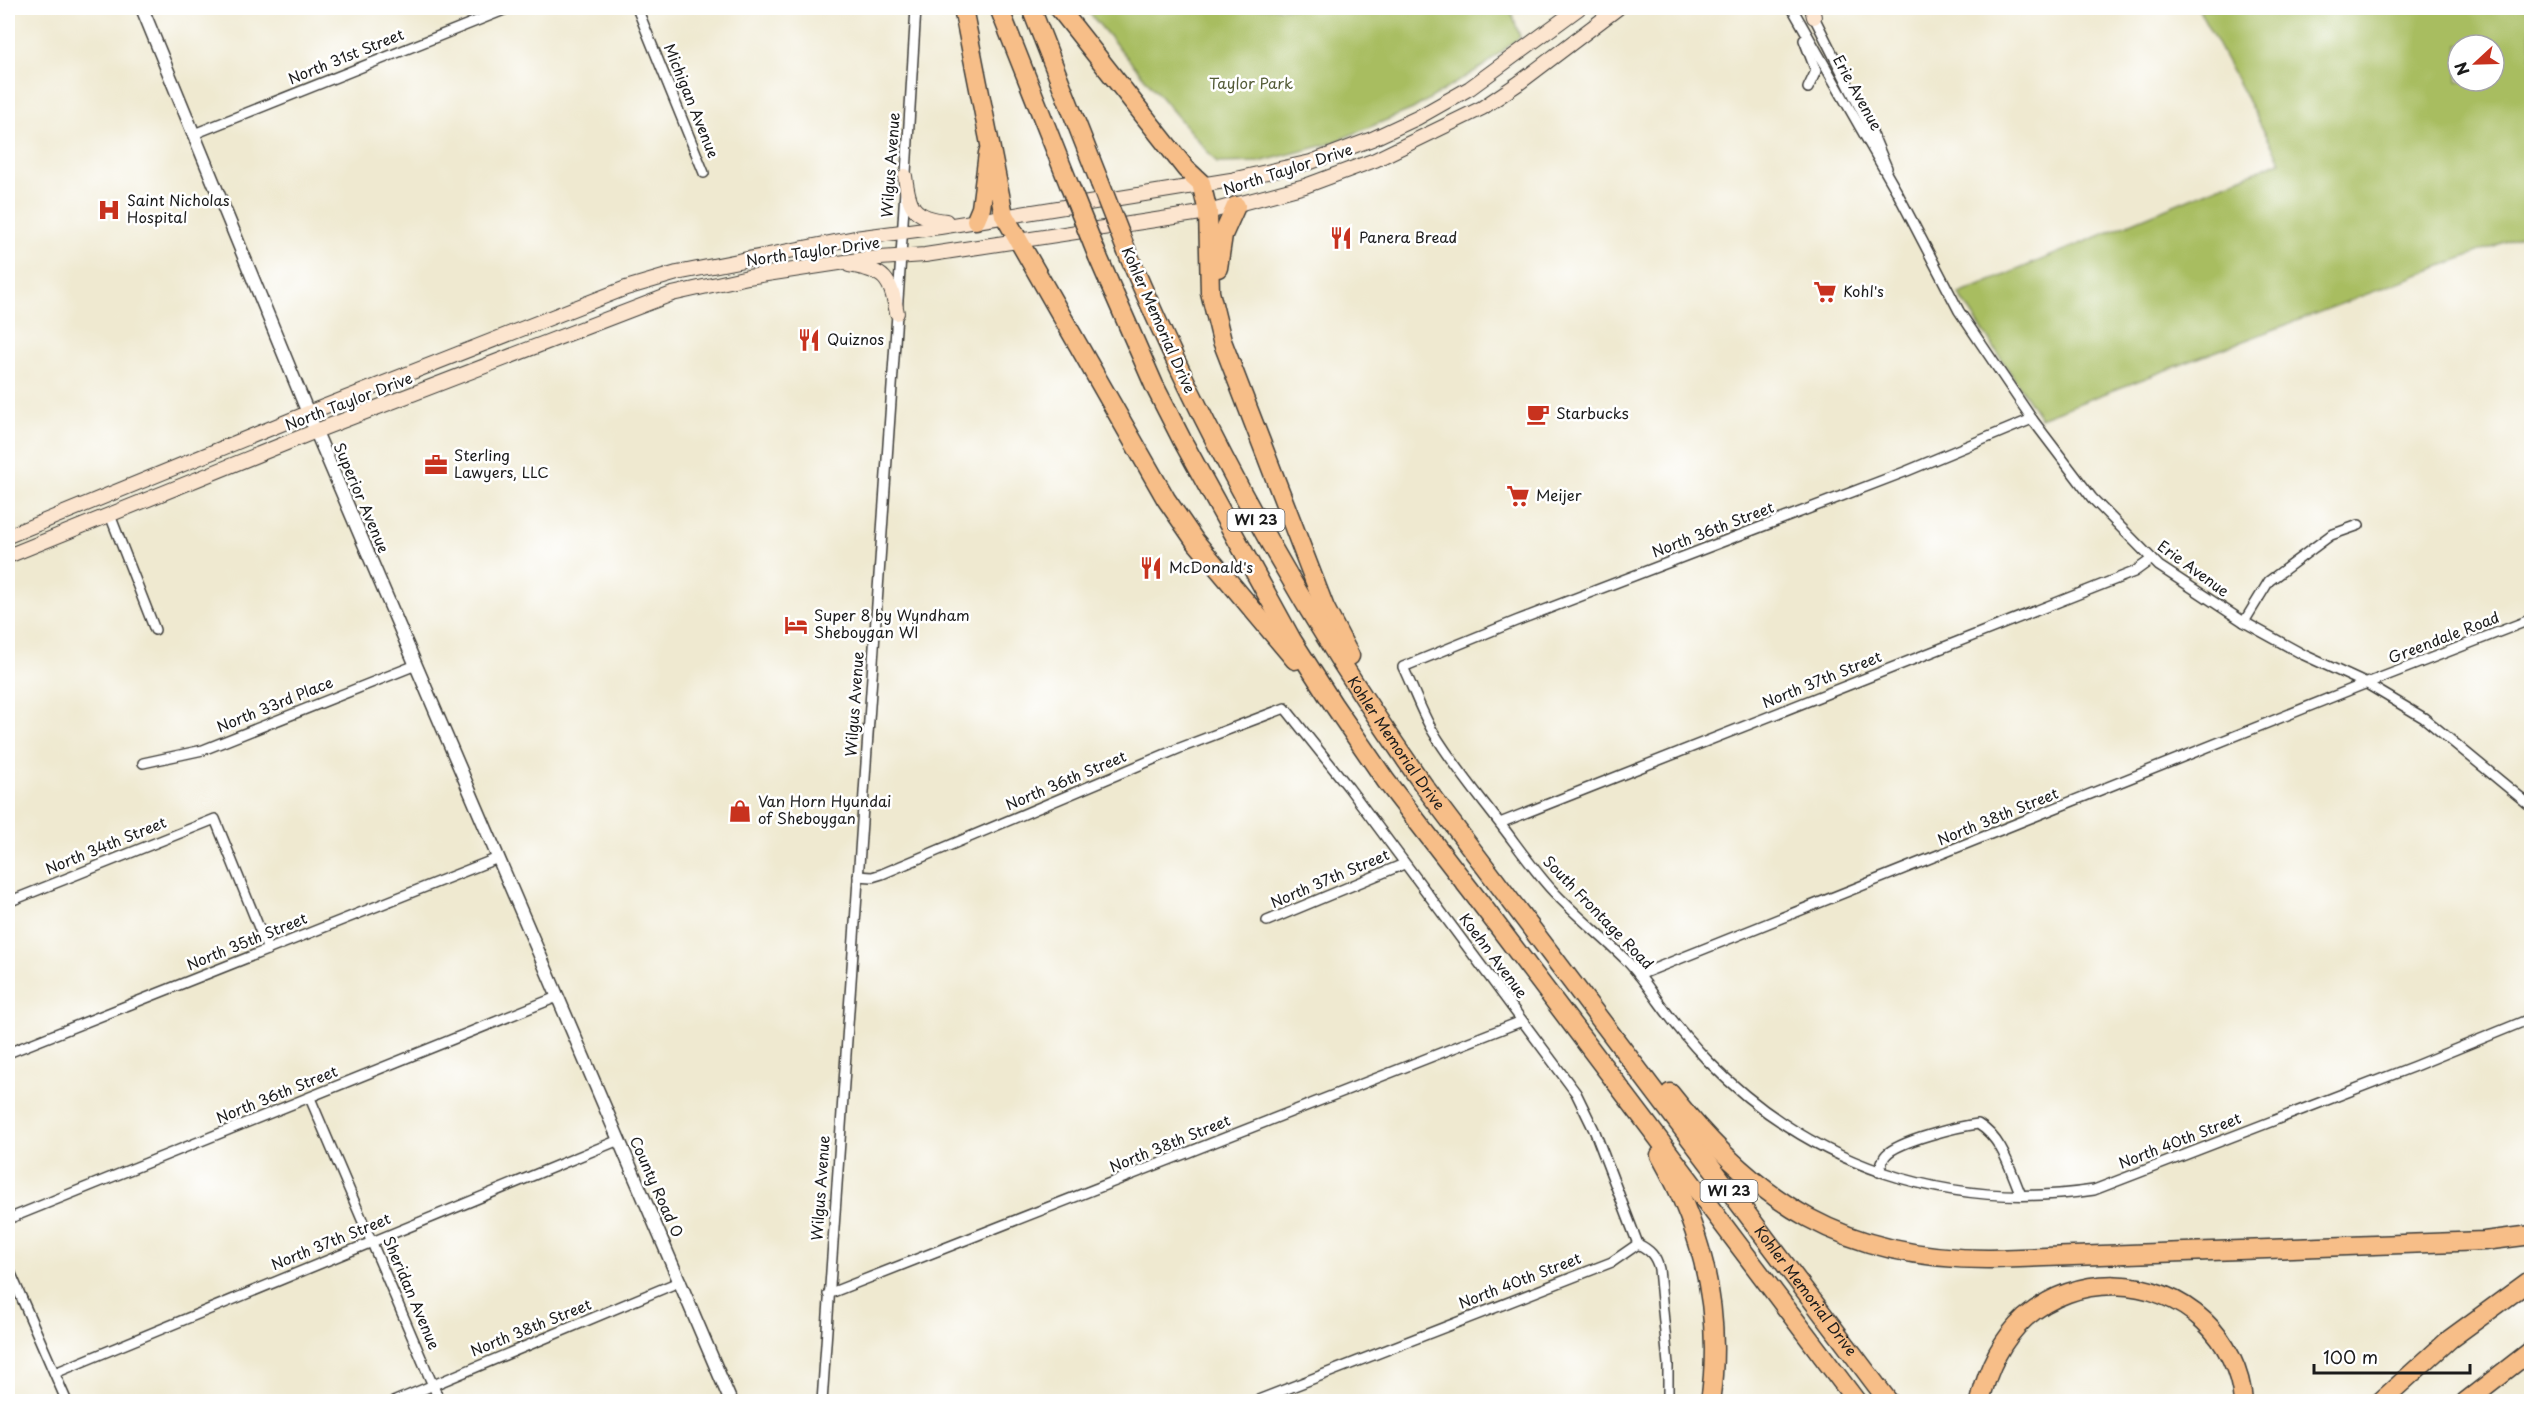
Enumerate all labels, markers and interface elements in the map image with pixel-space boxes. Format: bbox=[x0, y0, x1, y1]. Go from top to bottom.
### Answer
street label: North 31st Street bbox=[284, 22, 407, 89]
north arrow bbox=[2446, 33, 2506, 93]
street label: Michigan Avenue bbox=[659, 40, 726, 161]
street label: Erie Avenue bbox=[1828, 50, 1889, 134]
text: N bbox=[2448, 59, 2475, 79]
park label: Taylor Park bbox=[1209, 71, 1293, 94]
street label: Wilgus Avenue bbox=[874, 112, 905, 218]
street label: North Taylor Drive bbox=[1220, 137, 1355, 200]
place label: Saint Nicholas Hospital bbox=[127, 188, 230, 228]
hospital icon: Saint Nicholas Hospital bbox=[96, 197, 122, 223]
restaurant icon: Panera Bread bbox=[1328, 225, 1354, 251]
place label: Panera Bread bbox=[1359, 225, 1457, 248]
street label: North Taylor Drive bbox=[744, 230, 881, 271]
street label: Kohler Memorial Drive bbox=[1117, 242, 1202, 396]
supermarket icon: Kohl's bbox=[1812, 279, 1838, 305]
place label: Kohl's bbox=[1843, 279, 1884, 302]
restaurant icon: Quiznos bbox=[796, 327, 822, 353]
place label: Quiznos bbox=[827, 327, 884, 350]
street label: North Taylor Drive bbox=[281, 366, 416, 436]
cafe icon: Starbucks bbox=[1525, 401, 1551, 427]
place label: Starbucks bbox=[1556, 401, 1629, 424]
street label: Superior Avenue bbox=[329, 439, 396, 556]
place label: Sterling Lawyers, LLC bbox=[454, 443, 549, 483]
office icon: Sterling Lawyers, LLC bbox=[423, 452, 449, 478]
supermarket icon: Meijer bbox=[1505, 483, 1531, 509]
place label: Meijer bbox=[1536, 483, 1582, 506]
street label: North 36th Street bbox=[1648, 495, 1777, 562]
road number: WI 23 bbox=[1228, 509, 1284, 531]
street label: Erie Avenue bbox=[2153, 534, 2234, 602]
restaurant icon: McDonald's bbox=[1138, 555, 1164, 581]
place label: McDonald's bbox=[1169, 555, 1253, 578]
place label: Super 8 by Wyndham Sheboygan WI bbox=[814, 603, 970, 643]
street label: Greendale Road bbox=[2385, 605, 2502, 668]
hotel icon: Super 8 by Wyndham Sheboygan WI bbox=[783, 612, 809, 638]
street label: North 37th Street bbox=[1758, 644, 1885, 713]
street label: Wilgus Avenue bbox=[838, 651, 869, 757]
street label: North 33rd Place bbox=[213, 670, 336, 737]
street label: Kohler Memorial Drive bbox=[1343, 671, 1451, 815]
street label: North 36th Street bbox=[1002, 744, 1129, 815]
street label: North 38th Street bbox=[1933, 781, 2062, 850]
place label: Van Horn Hyundai of Sheboygan bbox=[758, 789, 891, 829]
shop icon: Van Horn Hyundai of Sheboygan bbox=[727, 798, 753, 824]
street label: North 34th Street bbox=[41, 810, 170, 879]
street label: North 37th Street bbox=[1266, 842, 1392, 913]
street label: South Frontage Road bbox=[1539, 850, 1660, 974]
street label: North 35th Street bbox=[183, 906, 310, 975]
street label: Koehn Avenue bbox=[1454, 908, 1534, 1003]
street label: North 36th Street bbox=[212, 1059, 341, 1128]
street label: North 40th Street bbox=[2115, 1106, 2244, 1174]
street label: North 38th Street bbox=[1105, 1108, 1234, 1177]
street label: County Road O bbox=[625, 1132, 690, 1241]
street label: Wilgus Avenue bbox=[804, 1135, 835, 1241]
road number: WI 23 bbox=[1700, 1180, 1758, 1202]
street label: North 37th Street bbox=[267, 1206, 394, 1275]
street label: Kohler Memorial Drive bbox=[1749, 1220, 1863, 1360]
street label: Sheridan Avenue bbox=[378, 1232, 447, 1353]
street label: North 40th Street bbox=[1455, 1246, 1584, 1314]
street label: North 38th Street bbox=[466, 1292, 595, 1361]
scale bar bbox=[2314, 1337, 2470, 1375]
text: 100 m bbox=[2323, 1343, 2378, 1370]

